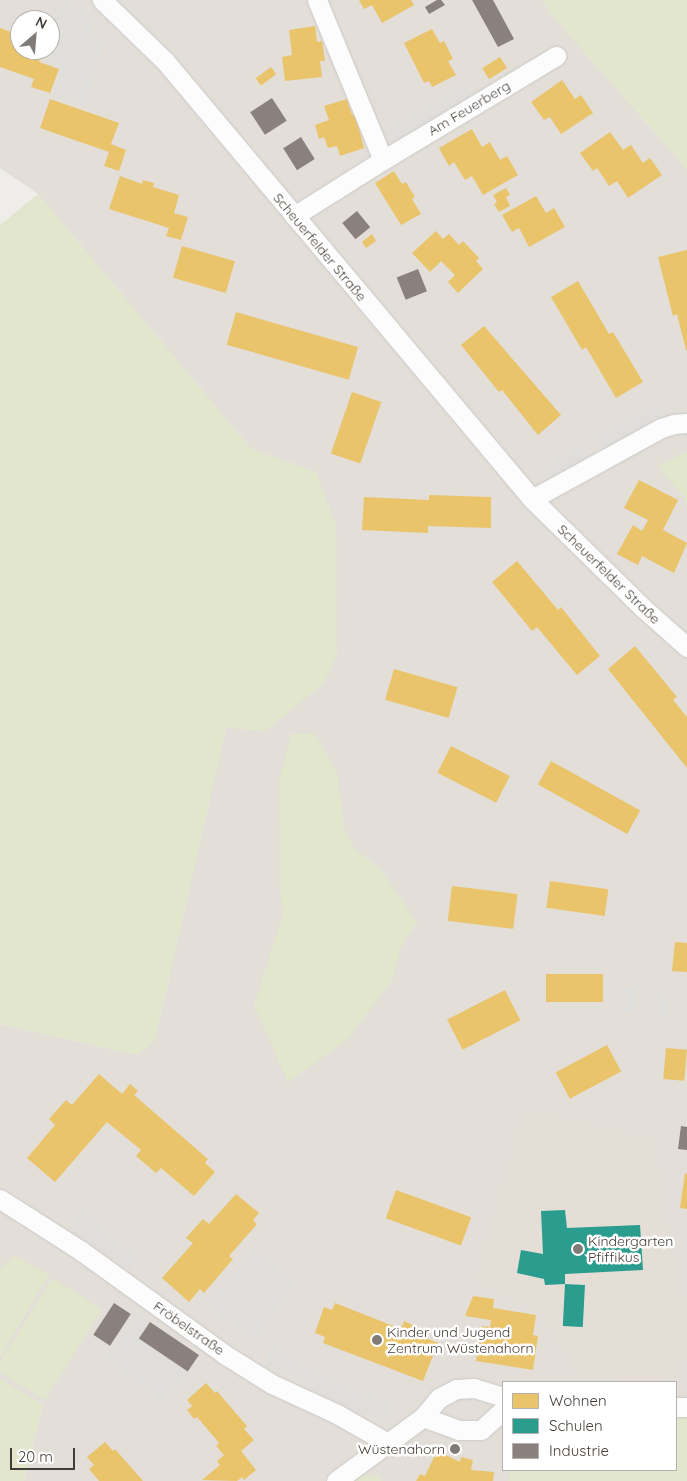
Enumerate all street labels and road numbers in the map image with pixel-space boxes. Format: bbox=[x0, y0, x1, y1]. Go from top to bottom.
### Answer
street label: Am Feuerberg bbox=[425, 77, 513, 139]
street label: Scheuerfelder Straße bbox=[270, 189, 370, 305]
street label: Scheuerfelder Straße bbox=[554, 521, 664, 627]
street label: Fröbelstraße bbox=[150, 1297, 228, 1359]

